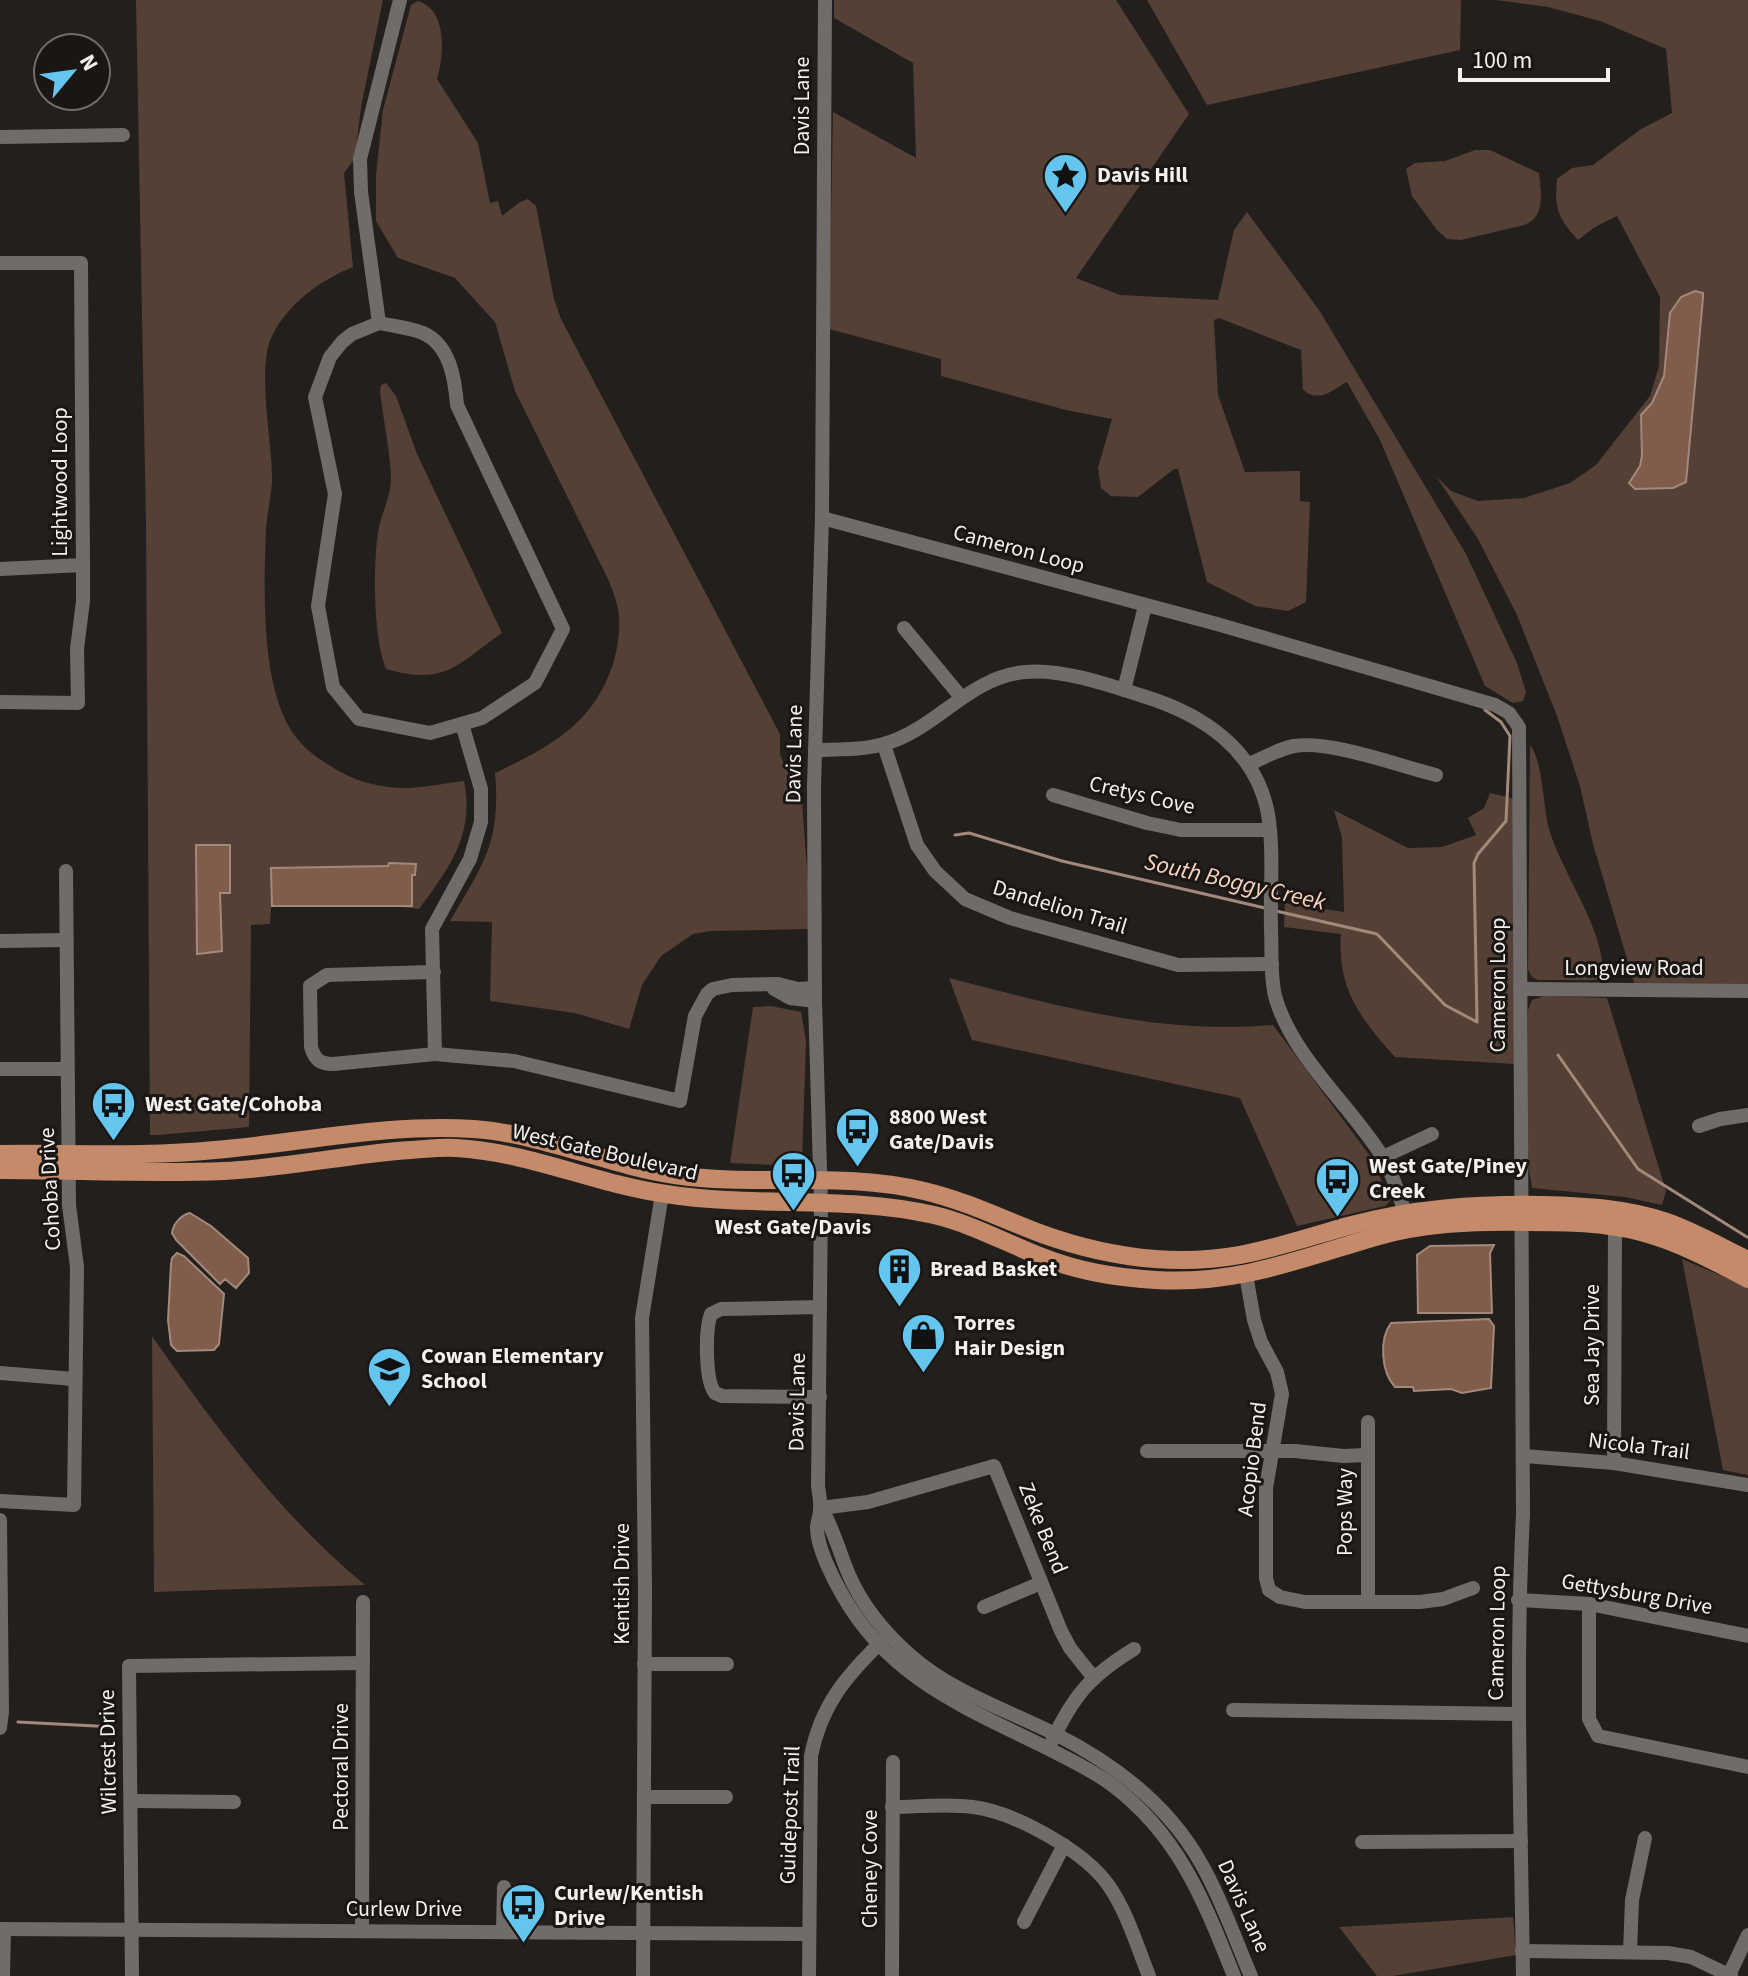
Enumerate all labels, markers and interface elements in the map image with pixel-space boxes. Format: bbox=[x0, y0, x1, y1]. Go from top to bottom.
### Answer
north arrow bbox=[32, 32, 112, 112]
scale bar bbox=[1460, 32, 1608, 82]
text: 100 m bbox=[1472, 43, 1532, 78]
text: N bbox=[71, 49, 106, 77]
street label: Davis Lane bbox=[786, 57, 818, 155]
place icon: Davis Hill bbox=[1042, 151, 1090, 214]
place label: Davis Hill bbox=[1097, 159, 1188, 191]
street label: Lightwood Loop bbox=[44, 407, 76, 557]
street label: Cameron Loop bbox=[950, 516, 1088, 582]
street label: Davis Lane bbox=[777, 704, 811, 804]
street label: Cretys Cove bbox=[1086, 767, 1198, 823]
water label: South Boggy Creek bbox=[1141, 844, 1329, 920]
street label: Dandelion Trail bbox=[989, 871, 1131, 943]
street label: Cameron Loop bbox=[1482, 917, 1514, 1053]
street label: Longview Road bbox=[1564, 952, 1704, 984]
bus stop icon: West Gate/Cohoba bbox=[90, 1080, 138, 1143]
place label: West Gate/Cohoba bbox=[145, 1088, 322, 1120]
place label: 8800 West Gate/Davis bbox=[889, 1101, 994, 1158]
bus stop icon: 8800 West Gate/Davis bbox=[834, 1106, 882, 1169]
street label: West Gate Boulevard bbox=[509, 1115, 701, 1189]
street label: Cohoba Drive bbox=[31, 1126, 69, 1251]
bus stop icon: West Gate/Davis bbox=[769, 1150, 817, 1213]
place label: West Gate/Piney Creek bbox=[1369, 1150, 1528, 1207]
bus stop icon: West Gate/Piney Creek bbox=[1314, 1155, 1362, 1218]
place label: West Gate/Davis bbox=[715, 1211, 871, 1243]
building icon: Bread Basket bbox=[875, 1245, 923, 1308]
place label: Bread Basket bbox=[930, 1253, 1058, 1285]
street label: Sea Jay Drive bbox=[1576, 1284, 1608, 1406]
place label: Torres Hair Design bbox=[954, 1307, 1065, 1364]
shop icon: Torres Hair Design bbox=[899, 1312, 947, 1375]
place label: Cowan Elementary School bbox=[421, 1340, 604, 1397]
school or university icon: Cowan Elementary School bbox=[366, 1345, 414, 1408]
street label: Davis Lane bbox=[780, 1352, 814, 1452]
street label: Acopio Bend bbox=[1229, 1400, 1275, 1518]
street label: Nicola Trail bbox=[1586, 1424, 1692, 1468]
street label: Pops Way bbox=[1329, 1467, 1361, 1556]
street label: Zeke Bend bbox=[1010, 1477, 1076, 1579]
street label: Kentish Drive bbox=[606, 1523, 638, 1645]
street label: Cameron Loop bbox=[1480, 1565, 1514, 1701]
street label: Gettysburg Drive bbox=[1559, 1565, 1715, 1623]
street label: Wilcrest Drive bbox=[91, 1689, 125, 1815]
street label: Pectoral Drive bbox=[325, 1703, 357, 1831]
street label: Guidepost Trail bbox=[772, 1745, 808, 1885]
street label: Cheney Cove bbox=[854, 1810, 886, 1928]
street label: Davis Lane bbox=[1209, 1854, 1279, 1958]
place label: Curlew/Kentish Drive bbox=[554, 1877, 704, 1934]
bus stop icon: Curlew/Kentish Drive bbox=[499, 1882, 547, 1945]
street label: Curlew Drive bbox=[346, 1893, 462, 1925]

